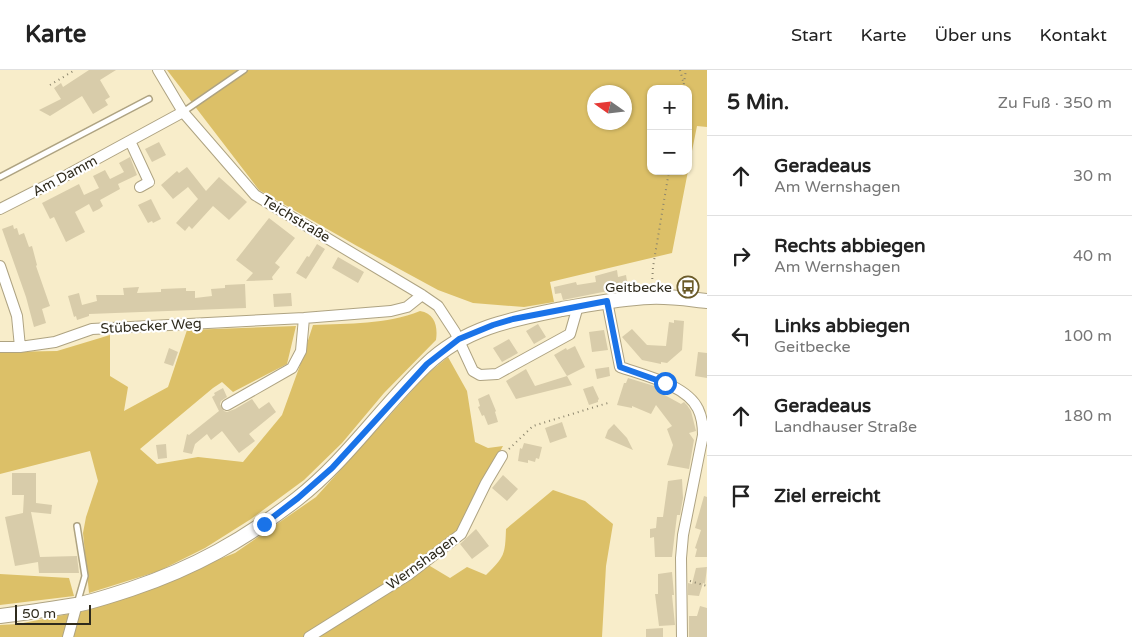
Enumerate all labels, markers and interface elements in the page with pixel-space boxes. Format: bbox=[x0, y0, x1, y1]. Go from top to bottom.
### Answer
text: Karte bbox=[25, 20, 86, 49]
text: Start bbox=[791, 24, 832, 46]
text: Karte bbox=[860, 24, 906, 46]
text: Über uns bbox=[934, 24, 1012, 46]
text: Kontakt bbox=[1040, 24, 1107, 46]
north arrow bbox=[587, 85, 632, 130]
map controls bbox=[647, 85, 692, 175]
button: + bbox=[647, 85, 692, 130]
text: 5 Min. bbox=[727, 90, 789, 115]
text: Zu Fuß · 350 m bbox=[998, 93, 1112, 113]
button: − bbox=[647, 130, 692, 175]
street label: Am Damm bbox=[30, 152, 100, 200]
text: Geradeaus bbox=[774, 155, 871, 177]
icon: ahead bbox=[727, 162, 755, 190]
text: 30 m bbox=[1073, 166, 1112, 186]
text: Am Wernshagen bbox=[774, 177, 900, 197]
street label: Teichstraße bbox=[259, 192, 333, 246]
text: Rechts abbiegen bbox=[774, 235, 926, 257]
icon: right bbox=[727, 242, 755, 270]
text: 40 m bbox=[1073, 246, 1112, 266]
text: Am Wernshagen bbox=[774, 257, 900, 277]
bus stop icon: Geitbecke bbox=[676, 275, 700, 299]
place label: Geitbecke bbox=[605, 279, 672, 296]
street label: Stübecker Weg bbox=[100, 315, 202, 337]
text: Links abbiegen bbox=[774, 315, 910, 337]
icon: left bbox=[727, 322, 755, 350]
text: 100 m bbox=[1063, 326, 1112, 346]
text: Geitbecke bbox=[774, 337, 851, 357]
route start bbox=[654, 372, 677, 395]
text: Geradeaus bbox=[774, 395, 871, 417]
icon: ahead bbox=[727, 402, 755, 430]
text: 180 m bbox=[1063, 406, 1112, 426]
text: Landhauser Straße bbox=[774, 417, 917, 437]
icon: arrive bbox=[727, 482, 755, 510]
text: Ziel erreicht bbox=[774, 485, 881, 507]
route end bbox=[253, 513, 276, 536]
street label: Wernshagen bbox=[383, 531, 461, 593]
scale bar bbox=[15, 602, 91, 625]
text: 50 m bbox=[22, 605, 56, 622]

